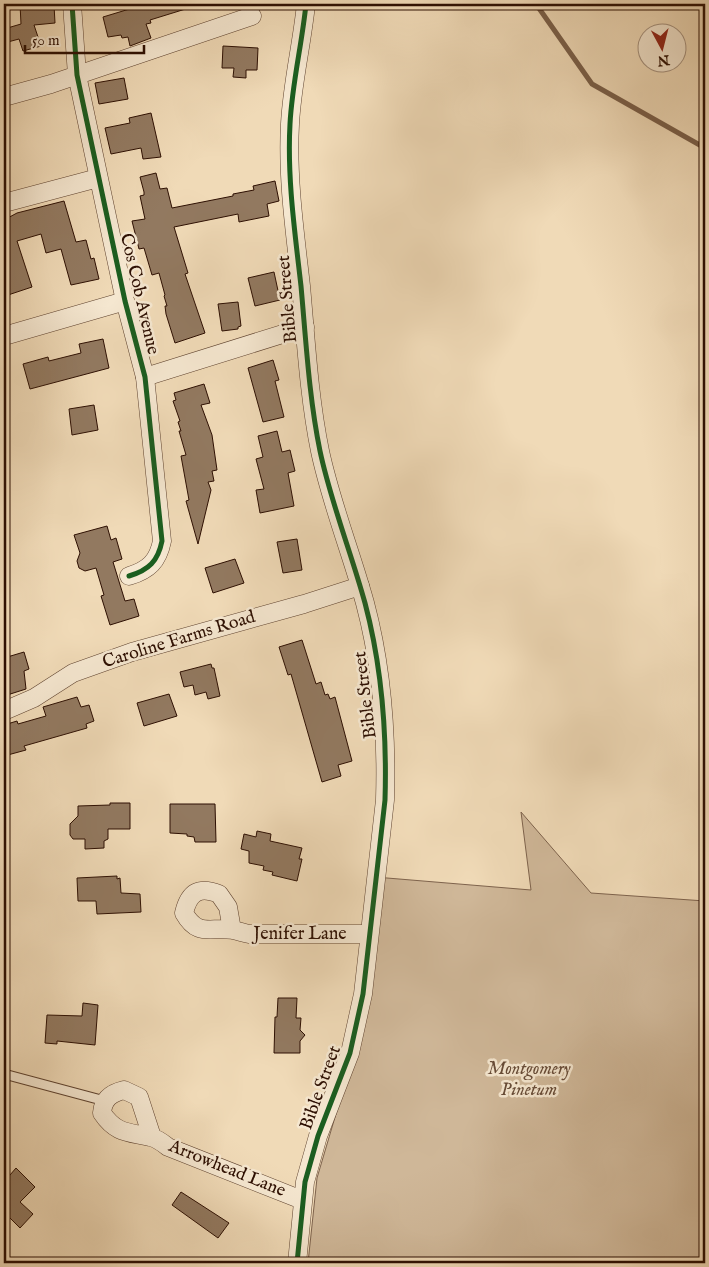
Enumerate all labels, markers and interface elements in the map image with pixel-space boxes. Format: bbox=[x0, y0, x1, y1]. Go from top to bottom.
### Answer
scale bar bbox=[25, 22, 144, 54]
north arrow bbox=[636, 22, 686, 72]
text: 50 m bbox=[32, 31, 60, 50]
text: N bbox=[656, 50, 672, 70]
street label: Cos Cob Avenue bbox=[114, 231, 164, 357]
street label: Bible Street bbox=[273, 254, 303, 344]
street label: Caroline Farms Road bbox=[100, 606, 259, 674]
street label: Bible Street bbox=[349, 650, 383, 740]
street label: Jenifer Lane bbox=[251, 923, 347, 946]
street label: Bible Street bbox=[295, 1043, 347, 1133]
park label: Montgomery Pinetum bbox=[487, 1058, 571, 1102]
street label: Arrowhead Lane bbox=[164, 1135, 289, 1203]

